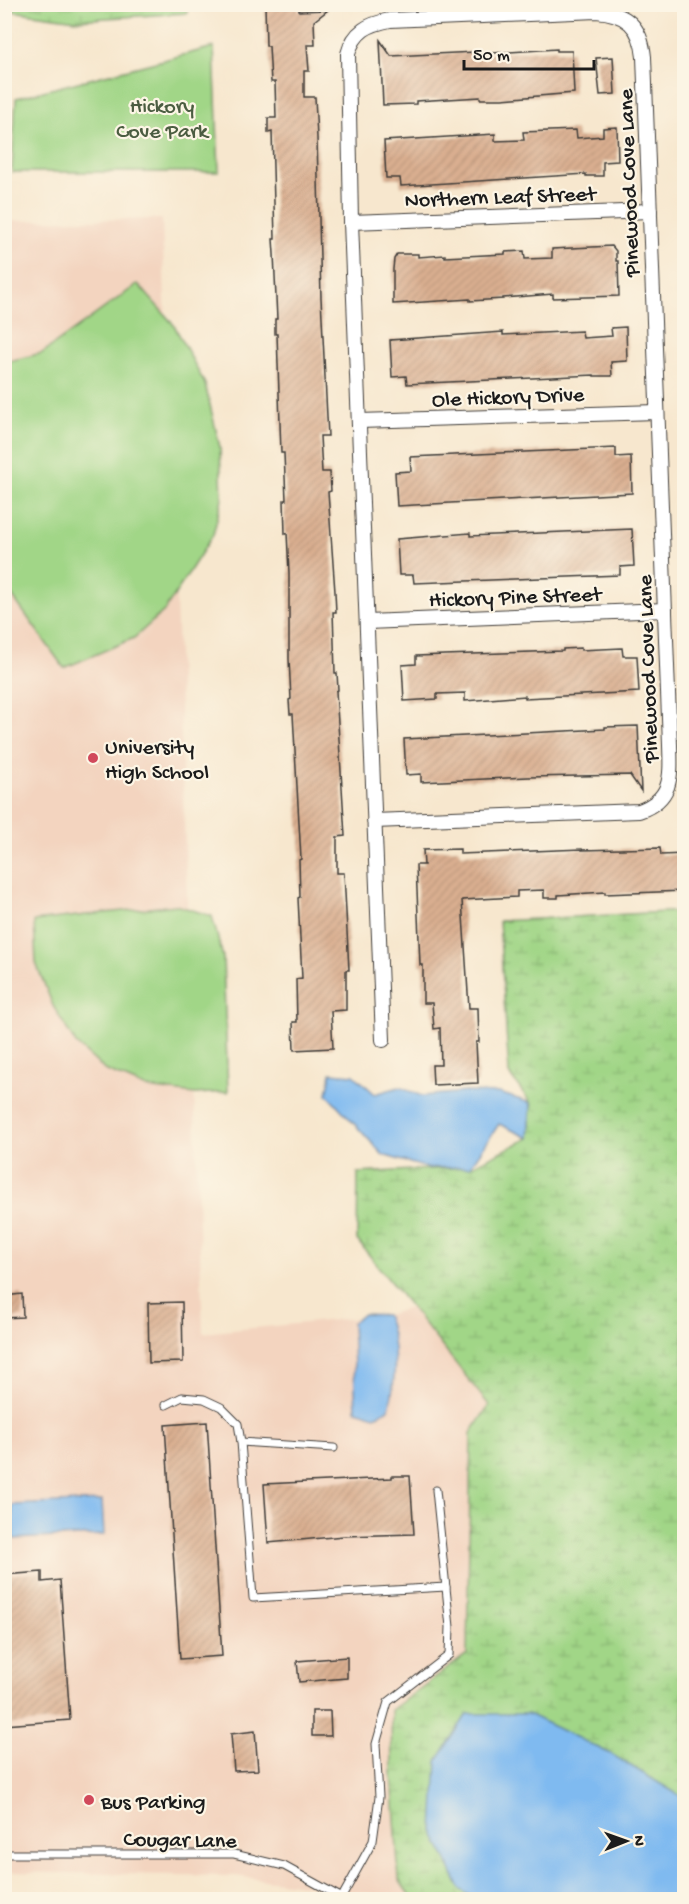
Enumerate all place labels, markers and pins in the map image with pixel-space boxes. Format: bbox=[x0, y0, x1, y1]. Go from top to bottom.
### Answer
place label: University High School bbox=[105, 736, 209, 787]
marker: University High School bbox=[86, 751, 100, 765]
place label: Bus Parking bbox=[100, 1791, 206, 1817]
marker: Bus Parking bbox=[82, 1793, 96, 1807]

